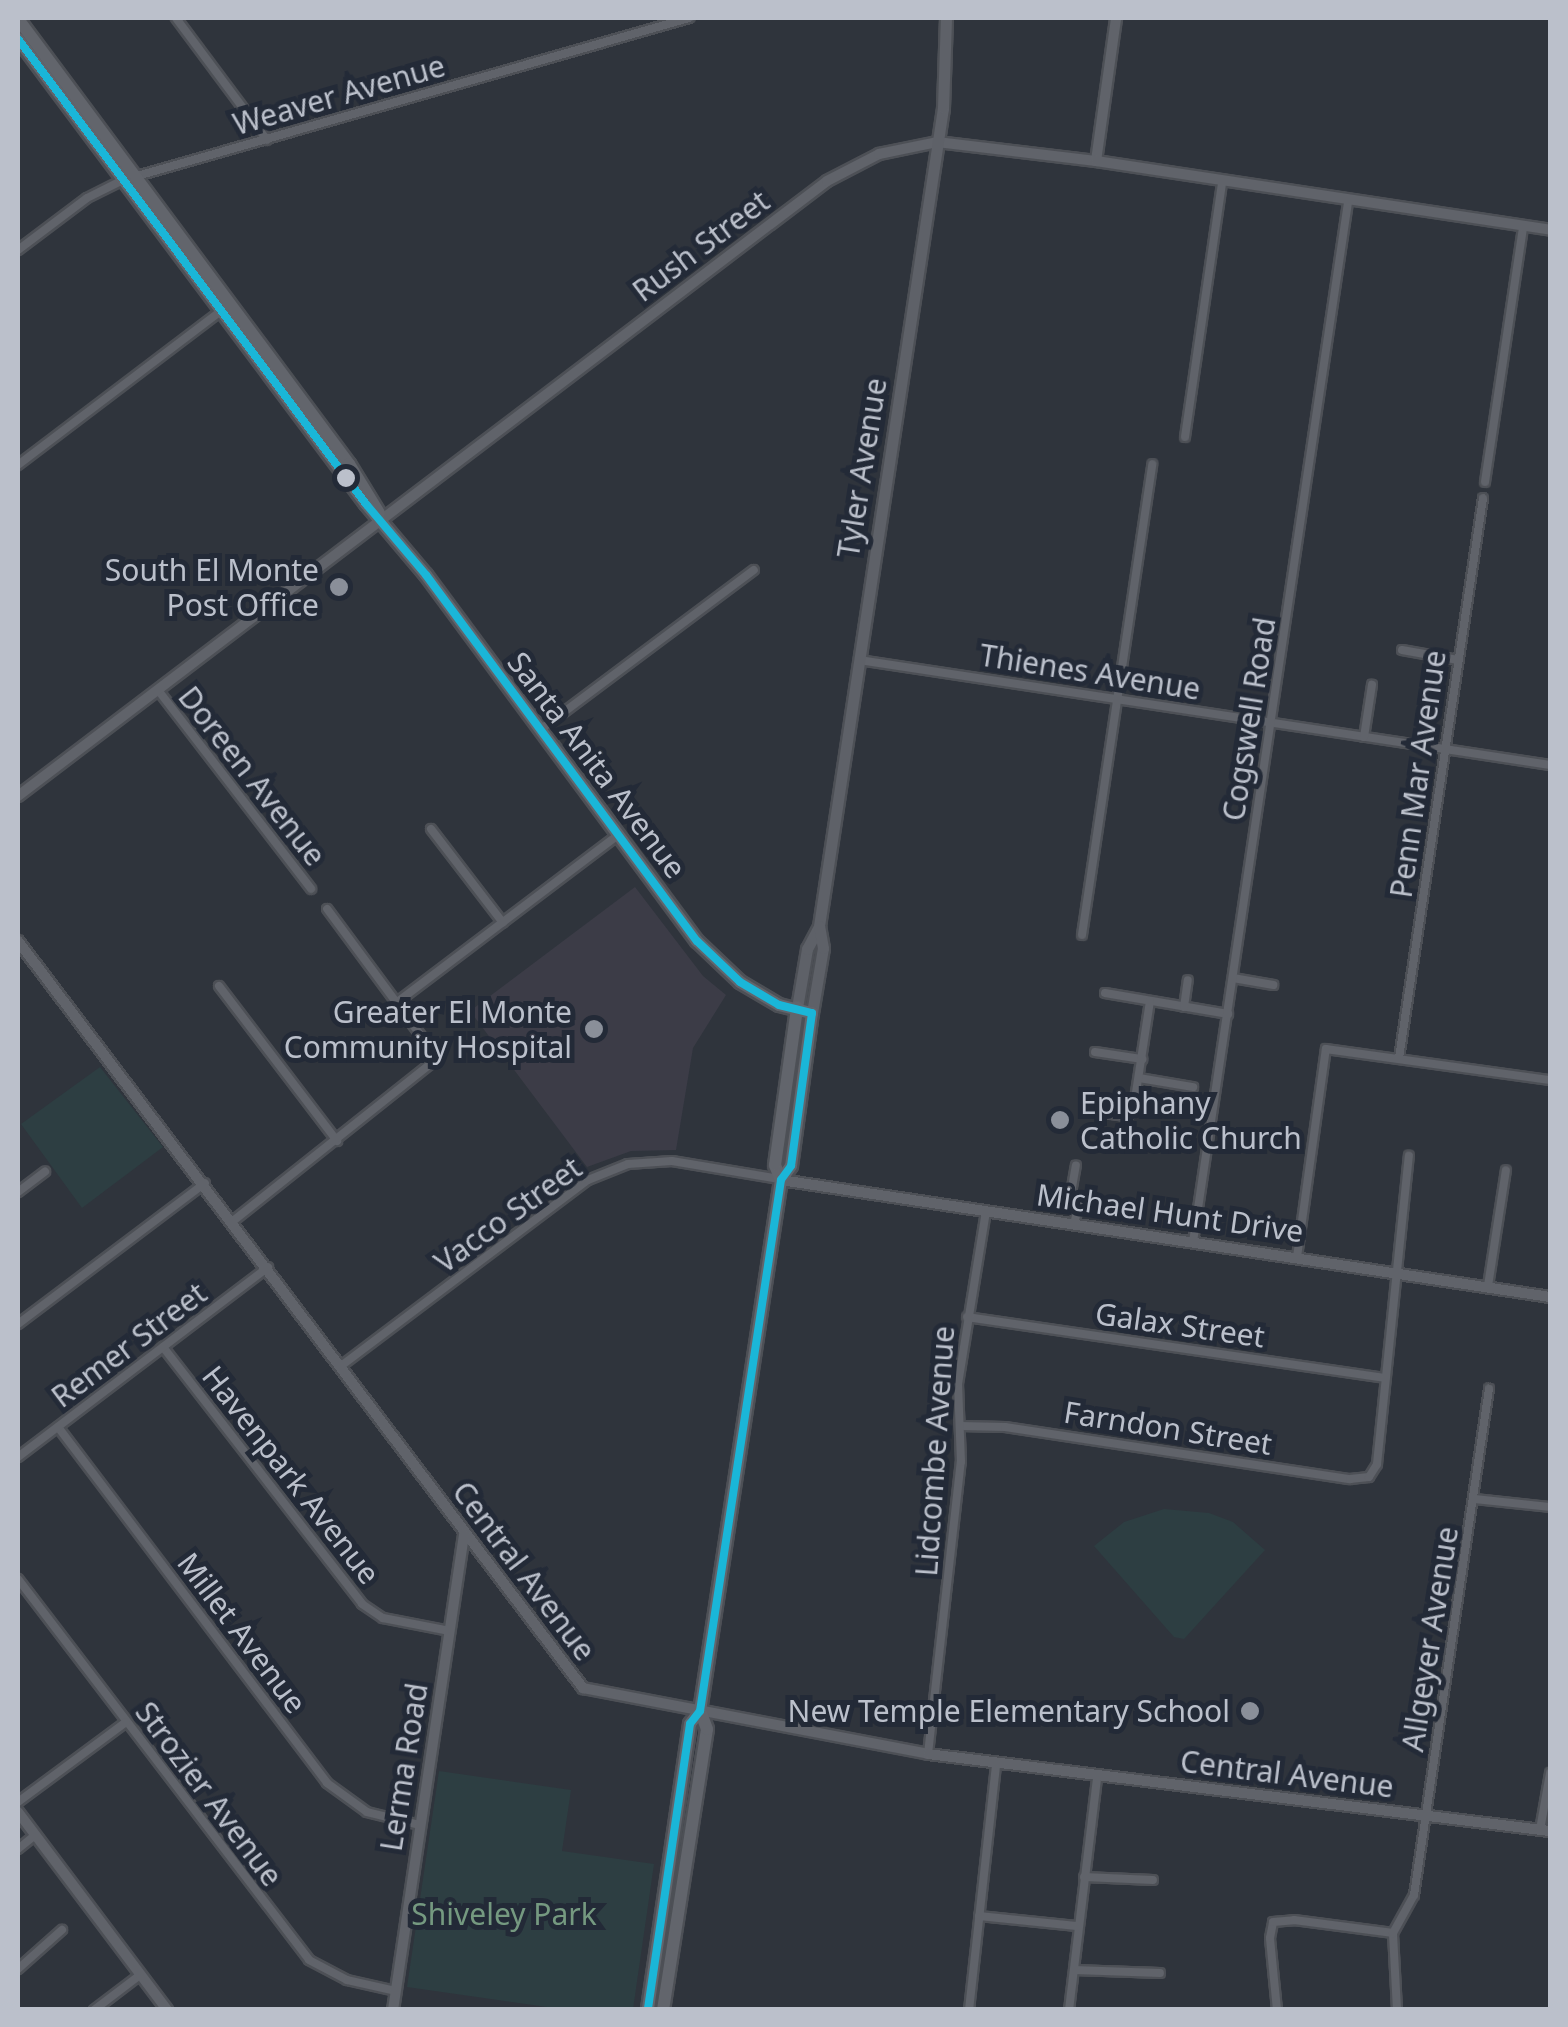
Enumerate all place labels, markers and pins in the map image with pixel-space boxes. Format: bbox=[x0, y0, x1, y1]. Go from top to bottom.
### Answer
unlabelled marker bbox=[336, 468, 356, 488]
place label: South El Monte Post Office bbox=[105, 552, 319, 622]
marker: South El Monte Post Office bbox=[328, 576, 350, 598]
place label: Greater El Monte Community Hospital bbox=[284, 994, 572, 1064]
marker: Greater El Monte Community Hospital bbox=[581, 1016, 607, 1042]
place label: Epiphany Catholic Church bbox=[1080, 1085, 1302, 1156]
marker: Epiphany Catholic Church bbox=[1049, 1109, 1071, 1131]
place label: New Temple Elementary School bbox=[788, 1693, 1230, 1729]
marker: New Temple Elementary School bbox=[1239, 1700, 1261, 1722]

